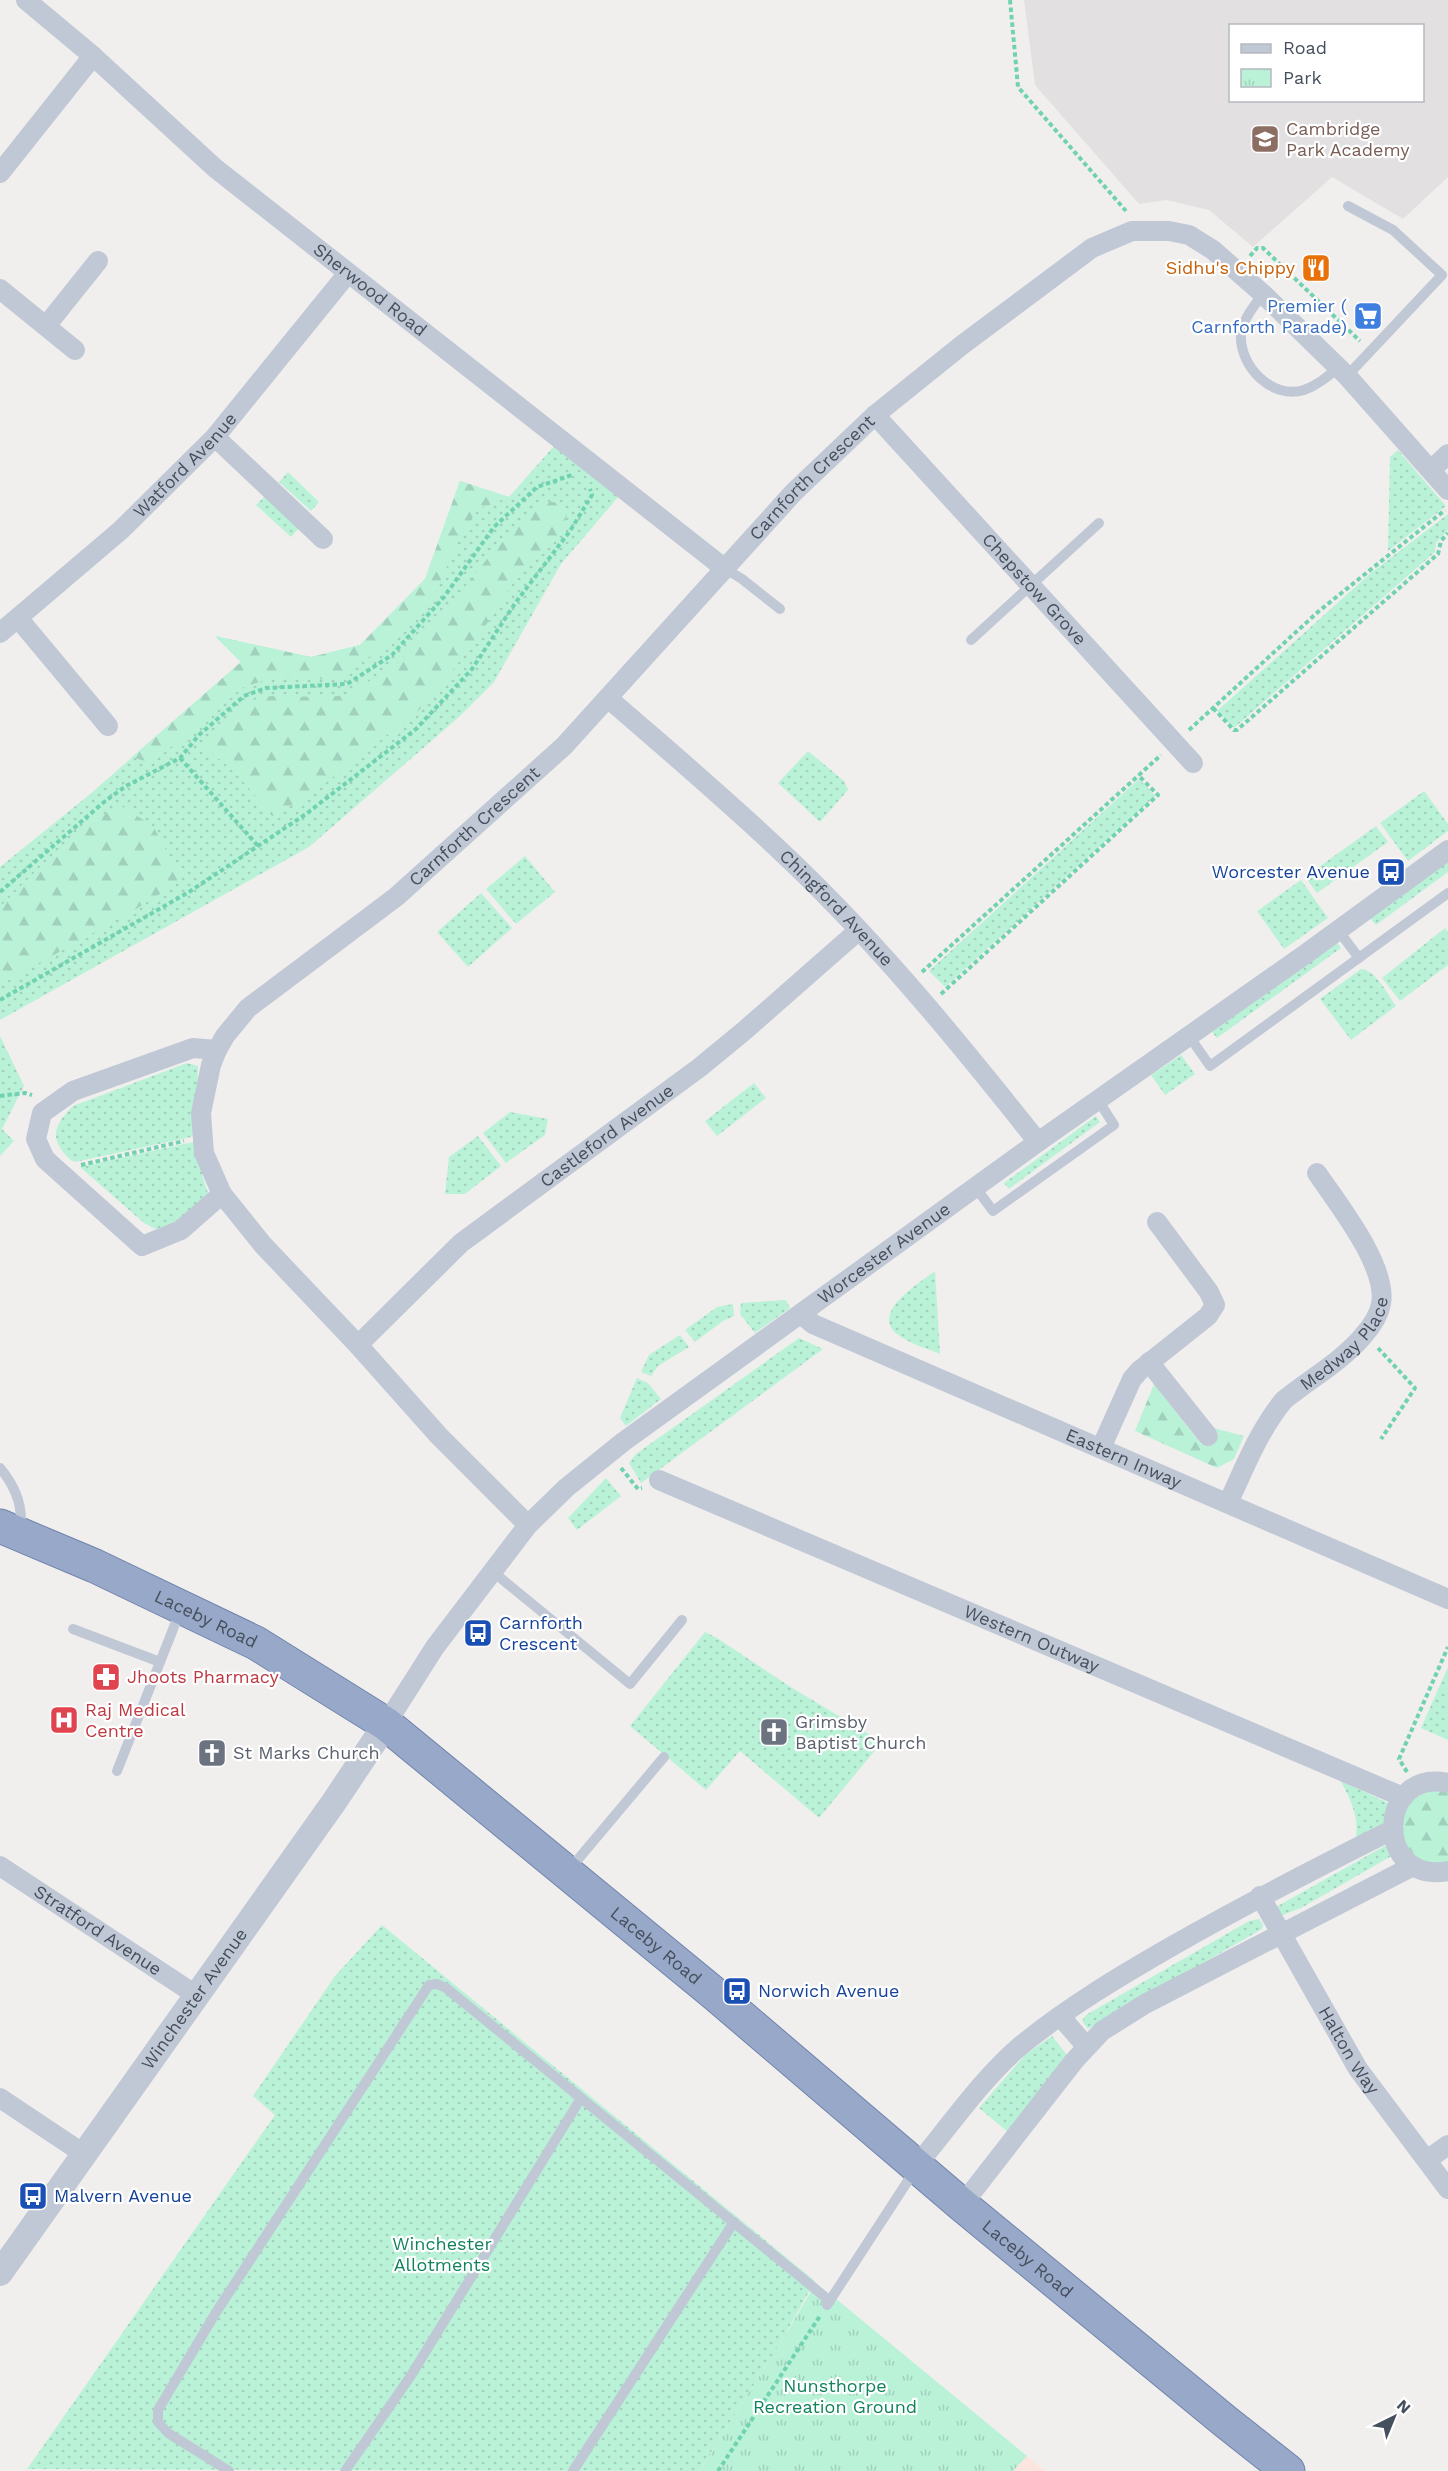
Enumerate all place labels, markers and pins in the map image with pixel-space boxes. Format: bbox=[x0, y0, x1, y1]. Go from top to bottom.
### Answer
place label: Cambridge Park Academy bbox=[1286, 118, 1410, 160]
school or university icon: Cambridge Park Academy bbox=[1249, 123, 1281, 155]
restaurant icon: Sidhu's Chippy bbox=[1300, 252, 1332, 284]
place label: Sidhu's Chippy bbox=[1166, 257, 1296, 278]
place label: Premier ( Carnforth Parade) bbox=[1191, 295, 1347, 337]
supermarket icon: Premier ( Carnforth Parade) bbox=[1352, 300, 1384, 332]
bus stop icon: Worcester Avenue bbox=[1375, 856, 1407, 888]
place label: Worcester Avenue bbox=[1212, 861, 1370, 882]
place label: Carnforth Crescent bbox=[499, 1612, 583, 1654]
bus stop icon: Carnforth Crescent bbox=[462, 1617, 494, 1649]
pharmacy icon: Jhoots Pharmacy bbox=[90, 1661, 122, 1693]
place label: Jhoots Pharmacy bbox=[127, 1666, 280, 1687]
place label: Raj Medical Centre bbox=[85, 1699, 186, 1741]
hospital icon: Raj Medical Centre bbox=[48, 1704, 80, 1736]
place label: Grimsby Baptist Church bbox=[795, 1711, 926, 1753]
church icon: Grimsby Baptist Church bbox=[758, 1716, 790, 1748]
church icon: St Marks Church bbox=[196, 1737, 228, 1769]
place label: St Marks Church bbox=[233, 1742, 380, 1763]
bus stop icon: Norwich Avenue bbox=[721, 1975, 753, 2007]
place label: Norwich Avenue bbox=[758, 1980, 899, 2001]
bus stop icon: Malvern Avenue bbox=[17, 2180, 49, 2212]
place label: Malvern Avenue bbox=[54, 2185, 192, 2206]

